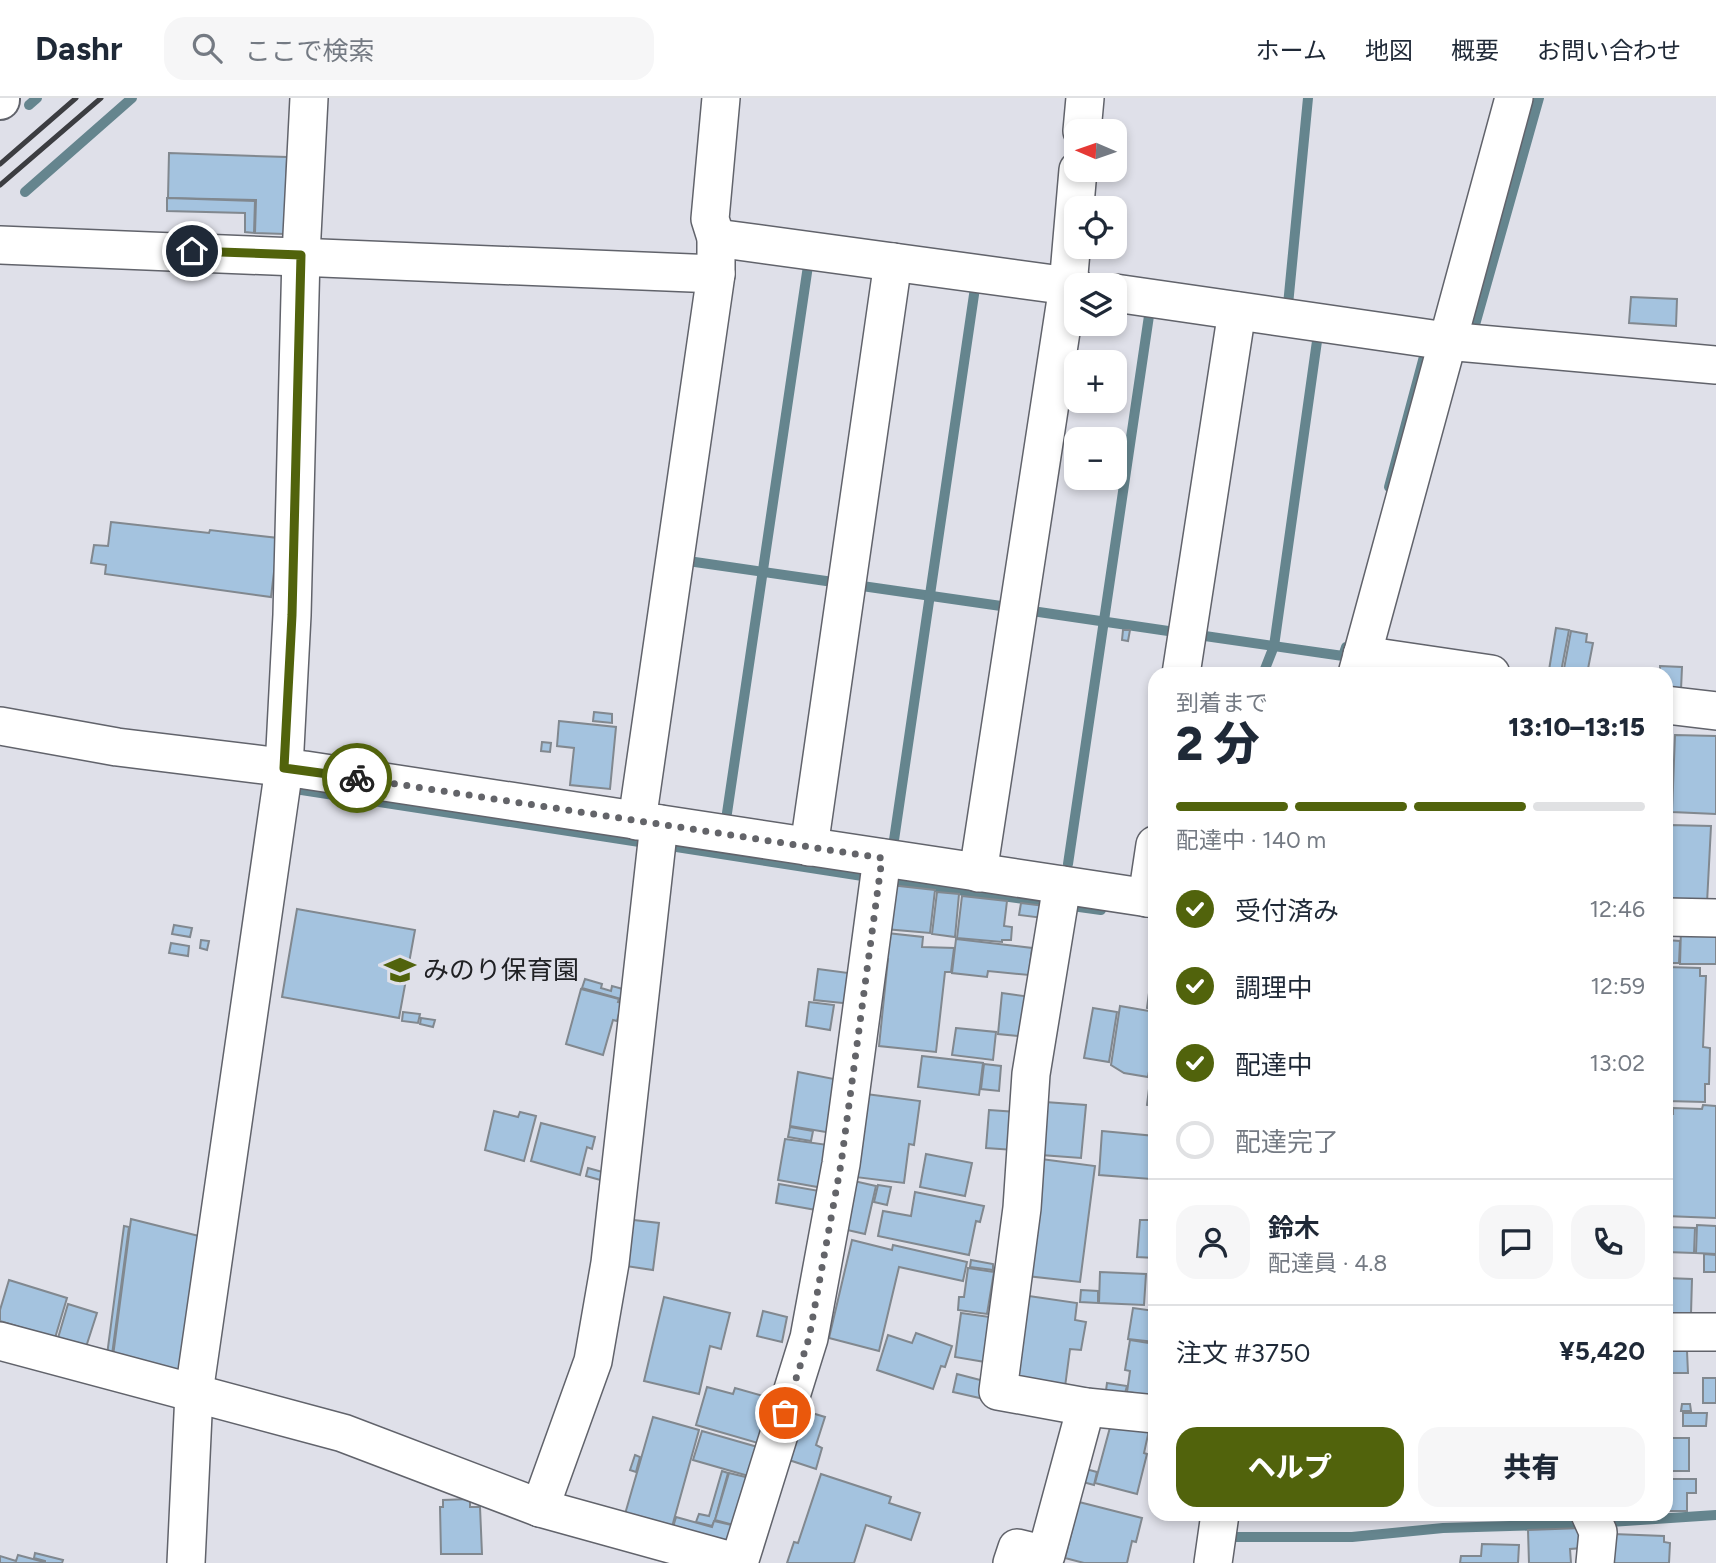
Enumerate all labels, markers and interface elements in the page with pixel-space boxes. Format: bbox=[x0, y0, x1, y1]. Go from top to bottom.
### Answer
search box bbox=[164, 17, 654, 80]
text: Dashr bbox=[35, 29, 122, 68]
icon: search bbox=[188, 29, 226, 67]
text: ここで検索 bbox=[244, 35, 374, 67]
text: ホーム bbox=[1256, 36, 1327, 65]
text: 地図 bbox=[1365, 36, 1413, 65]
text: 概要 bbox=[1451, 36, 1499, 65]
text: お問い合わせ bbox=[1537, 36, 1681, 65]
north arrow bbox=[1064, 119, 1127, 182]
map controls bbox=[1064, 119, 1127, 490]
button: locate bbox=[1064, 196, 1127, 259]
pin bbox=[162, 221, 222, 281]
icon: home bbox=[173, 232, 211, 270]
button: layers bbox=[1064, 273, 1127, 336]
button: + bbox=[1064, 350, 1127, 413]
button: − bbox=[1064, 427, 1127, 490]
text: 到着まで bbox=[1176, 689, 1268, 717]
text: 13:10–13:15 bbox=[1508, 711, 1645, 743]
text: 2 分 bbox=[1176, 716, 1260, 772]
courier bbox=[322, 743, 392, 813]
icon: bike bbox=[338, 759, 376, 797]
text: 配達中 · 140 m bbox=[1176, 826, 1326, 854]
icon: check bbox=[1176, 890, 1214, 928]
text: 受付済み bbox=[1235, 895, 1339, 927]
text: 12:46 bbox=[1590, 895, 1645, 923]
school or university icon: みのり保育園 bbox=[383, 953, 417, 987]
place label: みのり保育園 bbox=[423, 954, 579, 986]
icon: check bbox=[1176, 967, 1214, 1005]
text: 調理中 bbox=[1235, 972, 1313, 1004]
text: 12:59 bbox=[1591, 972, 1645, 1000]
icon: check bbox=[1176, 1044, 1214, 1082]
text: 配達中 bbox=[1235, 1049, 1313, 1081]
text: 13:02 bbox=[1590, 1049, 1645, 1077]
text: 配達完了 bbox=[1235, 1126, 1339, 1158]
button: person bbox=[1176, 1205, 1250, 1279]
button: chat bbox=[1479, 1205, 1553, 1279]
button: phone bbox=[1571, 1205, 1645, 1279]
text: 鈴木 bbox=[1268, 1212, 1320, 1244]
text: 配達員 · 4.8 bbox=[1268, 1249, 1387, 1277]
text: ¥5,420 bbox=[1559, 1335, 1645, 1367]
text: 注文 #3750 bbox=[1176, 1337, 1311, 1369]
pin bbox=[755, 1383, 815, 1443]
icon: bag bbox=[766, 1394, 804, 1432]
button: ヘルプ bbox=[1176, 1427, 1404, 1507]
button: 共有 bbox=[1418, 1427, 1645, 1507]

